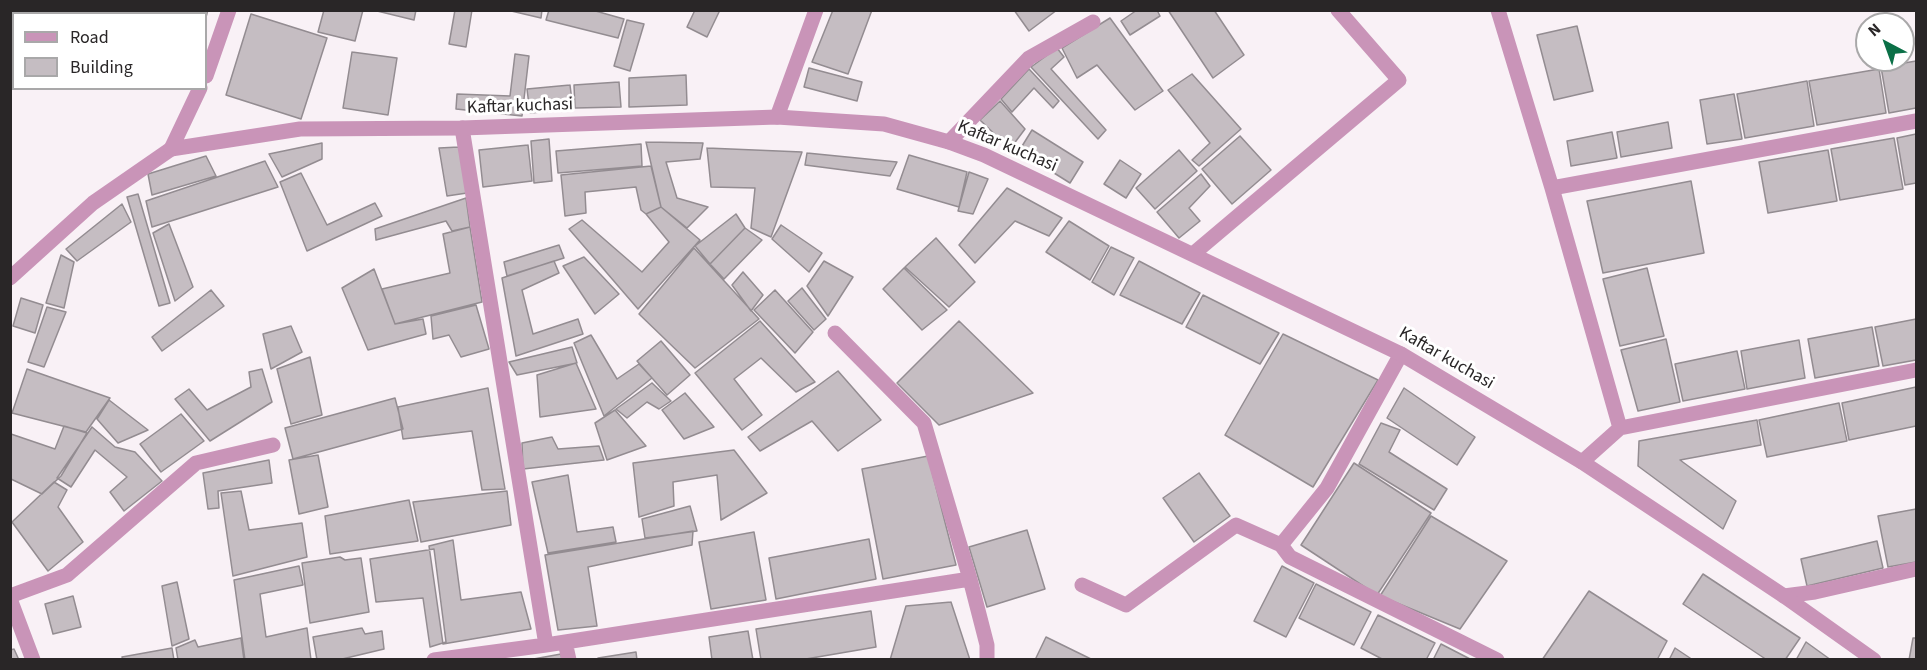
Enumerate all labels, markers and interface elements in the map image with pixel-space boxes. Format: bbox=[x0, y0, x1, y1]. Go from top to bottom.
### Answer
legend bbox=[12, 12, 207, 90]
north arrow bbox=[1855, 12, 1915, 72]
text: N bbox=[1863, 18, 1886, 42]
text: Road bbox=[70, 25, 109, 50]
text: Building bbox=[70, 55, 133, 80]
street label: Kaftar kuchasi bbox=[467, 94, 573, 120]
street label: Kaftar kuchasi bbox=[954, 116, 1060, 178]
street label: Kaftar kuchasi bbox=[1395, 323, 1497, 395]

